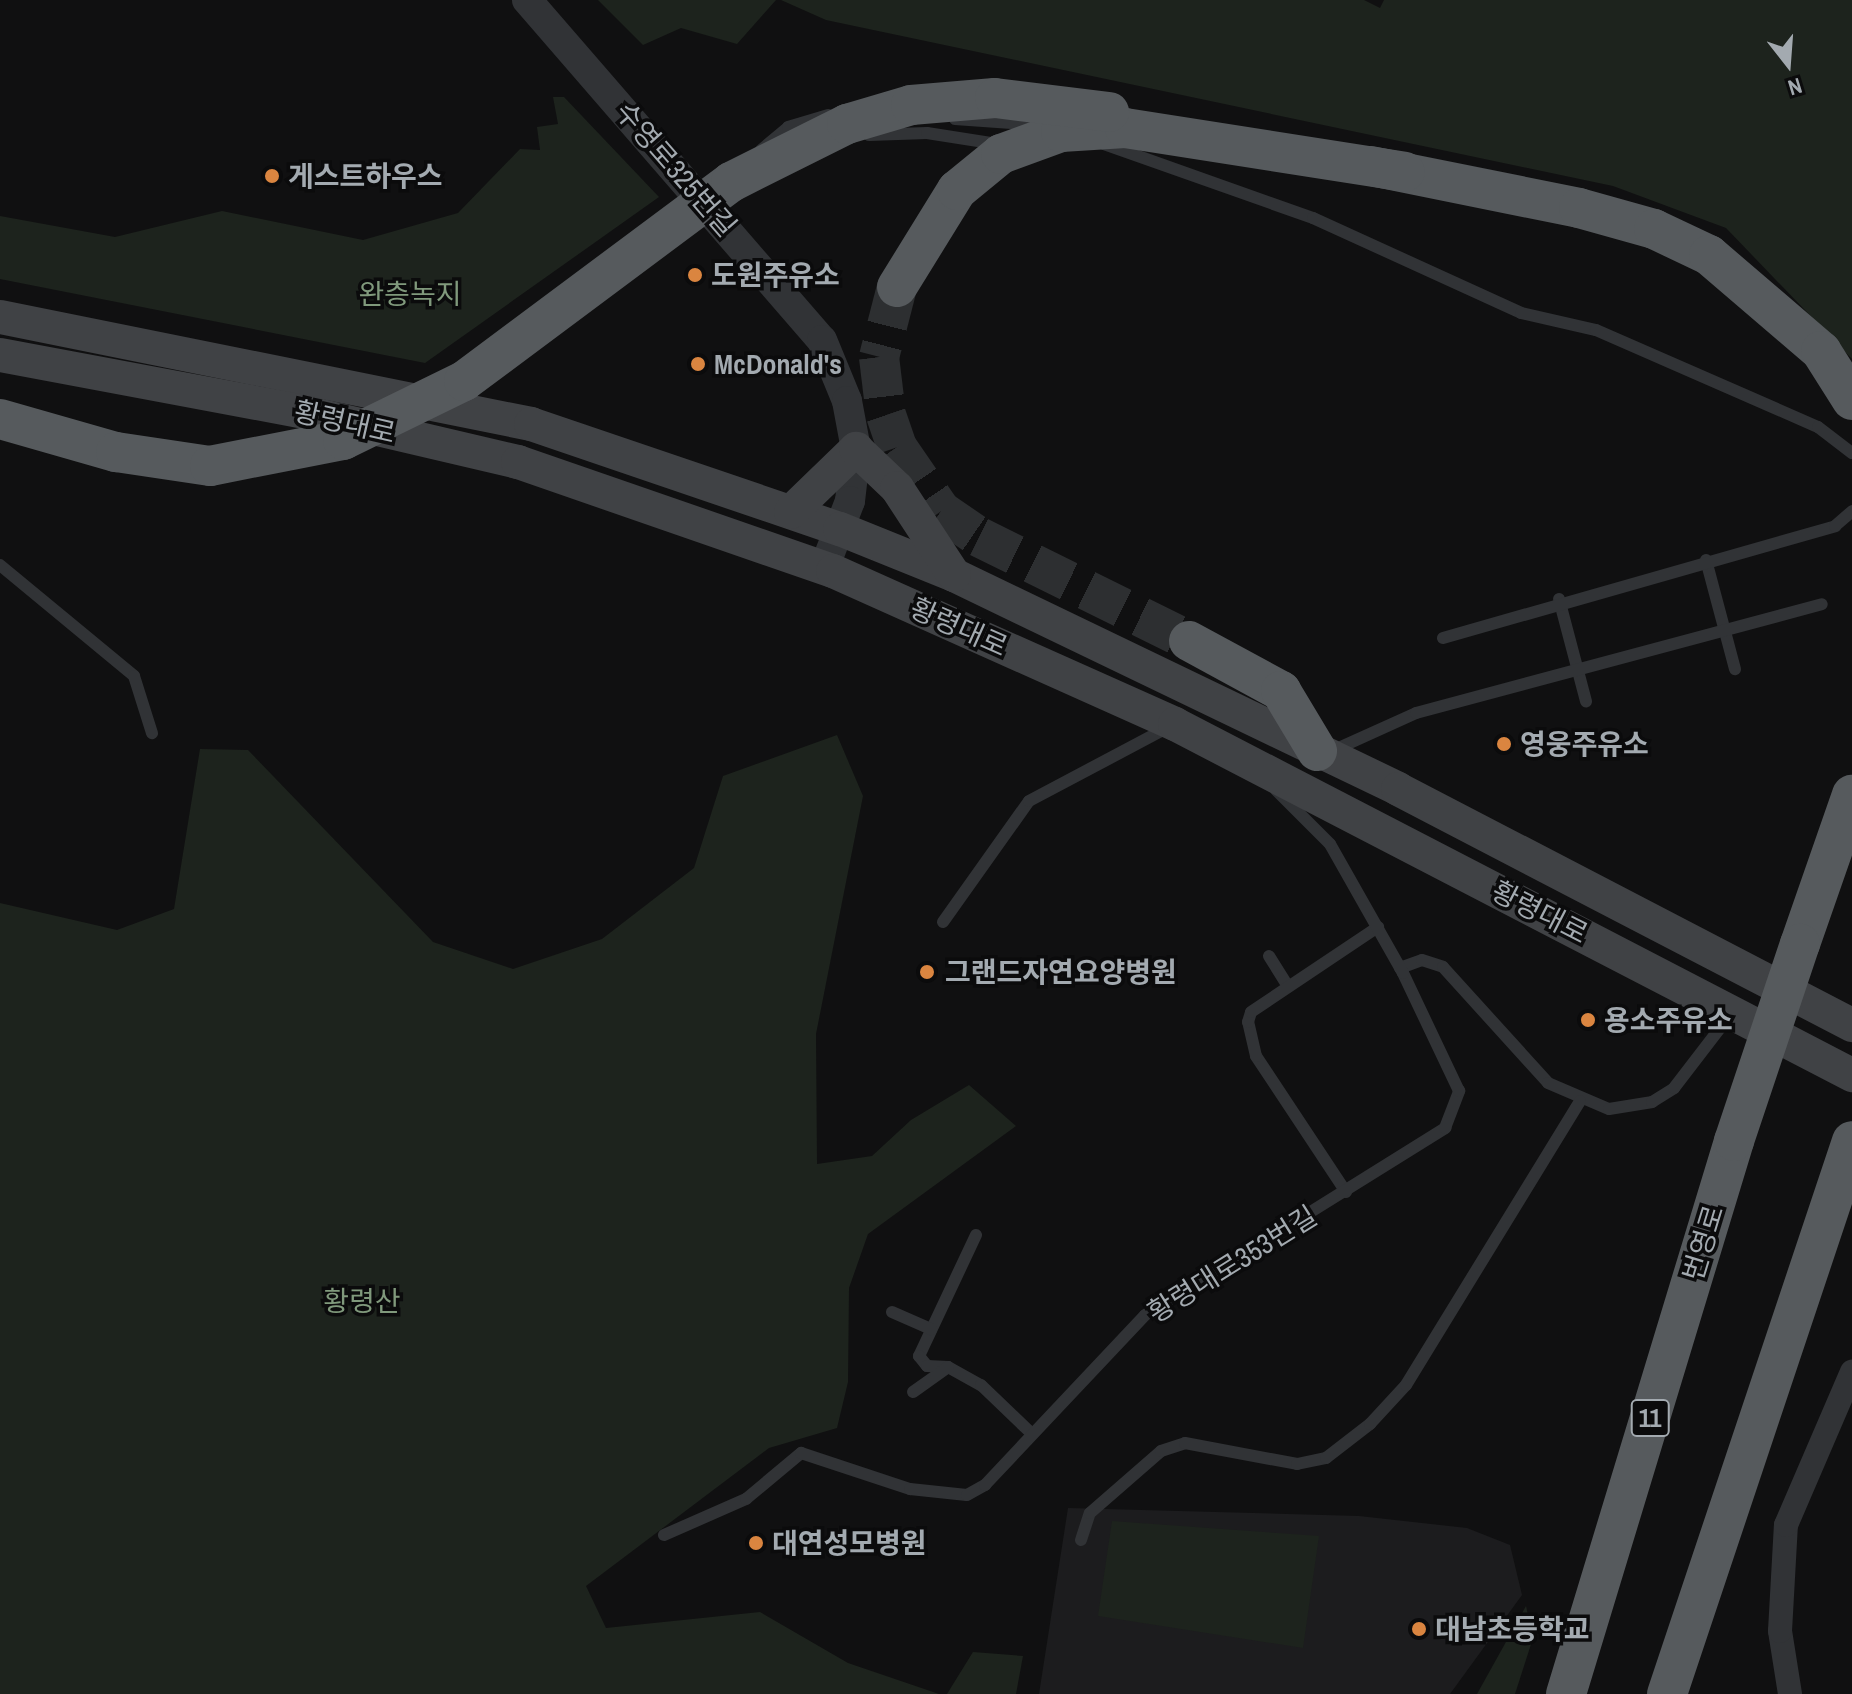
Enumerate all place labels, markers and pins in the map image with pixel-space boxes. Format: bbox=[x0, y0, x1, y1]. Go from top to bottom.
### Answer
place label: 게스트하우스 bbox=[288, 159, 443, 193]
marker: 게스트하우스 bbox=[263, 167, 281, 185]
place label: 도원주유소 bbox=[711, 258, 840, 292]
marker: 도원주유소 bbox=[686, 266, 704, 284]
place label: McDonald's bbox=[714, 347, 842, 381]
marker: McDonald's bbox=[689, 355, 707, 373]
place label: 영웅주유소 bbox=[1520, 727, 1649, 761]
marker: 영웅주유소 bbox=[1495, 735, 1513, 753]
place label: 그랜드자연요양병원 bbox=[945, 955, 1177, 989]
marker: 그랜드자연요양병원 bbox=[916, 961, 938, 983]
place label: 용소주유소 bbox=[1604, 1003, 1733, 1037]
marker: 용소주유소 bbox=[1579, 1011, 1597, 1029]
place label: 대연성모병원 bbox=[772, 1526, 927, 1560]
marker: 대연성모병원 bbox=[747, 1534, 765, 1552]
place label: 대남초등학교 bbox=[1435, 1612, 1590, 1646]
marker: 대남초등학교 bbox=[1410, 1620, 1428, 1638]

